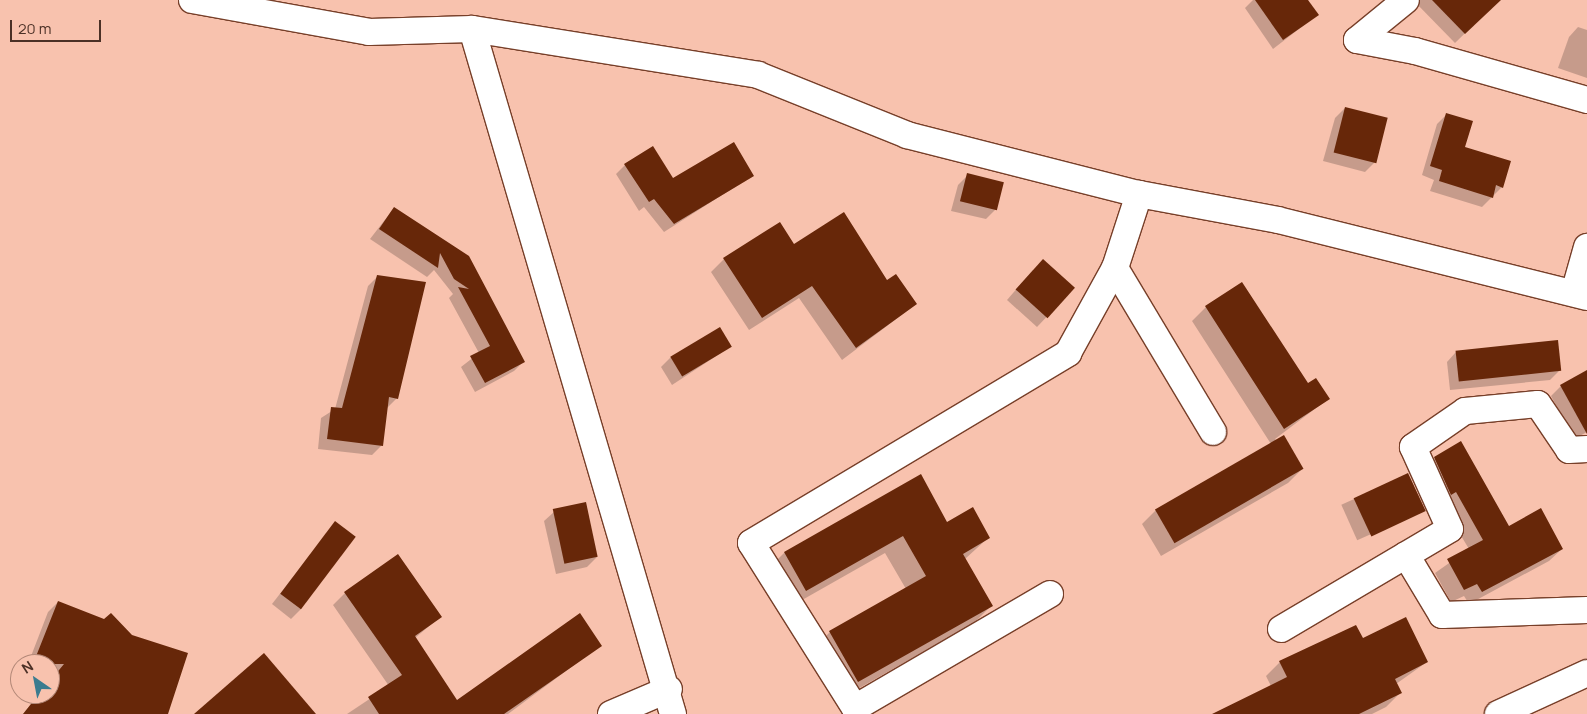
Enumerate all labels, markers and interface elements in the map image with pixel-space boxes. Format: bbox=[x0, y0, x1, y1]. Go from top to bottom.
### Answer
scale bar bbox=[12, 10, 104, 42]
text: 20 m bbox=[18, 18, 51, 39]
north arrow bbox=[10, 654, 60, 704]
text: N bbox=[18, 656, 36, 678]

